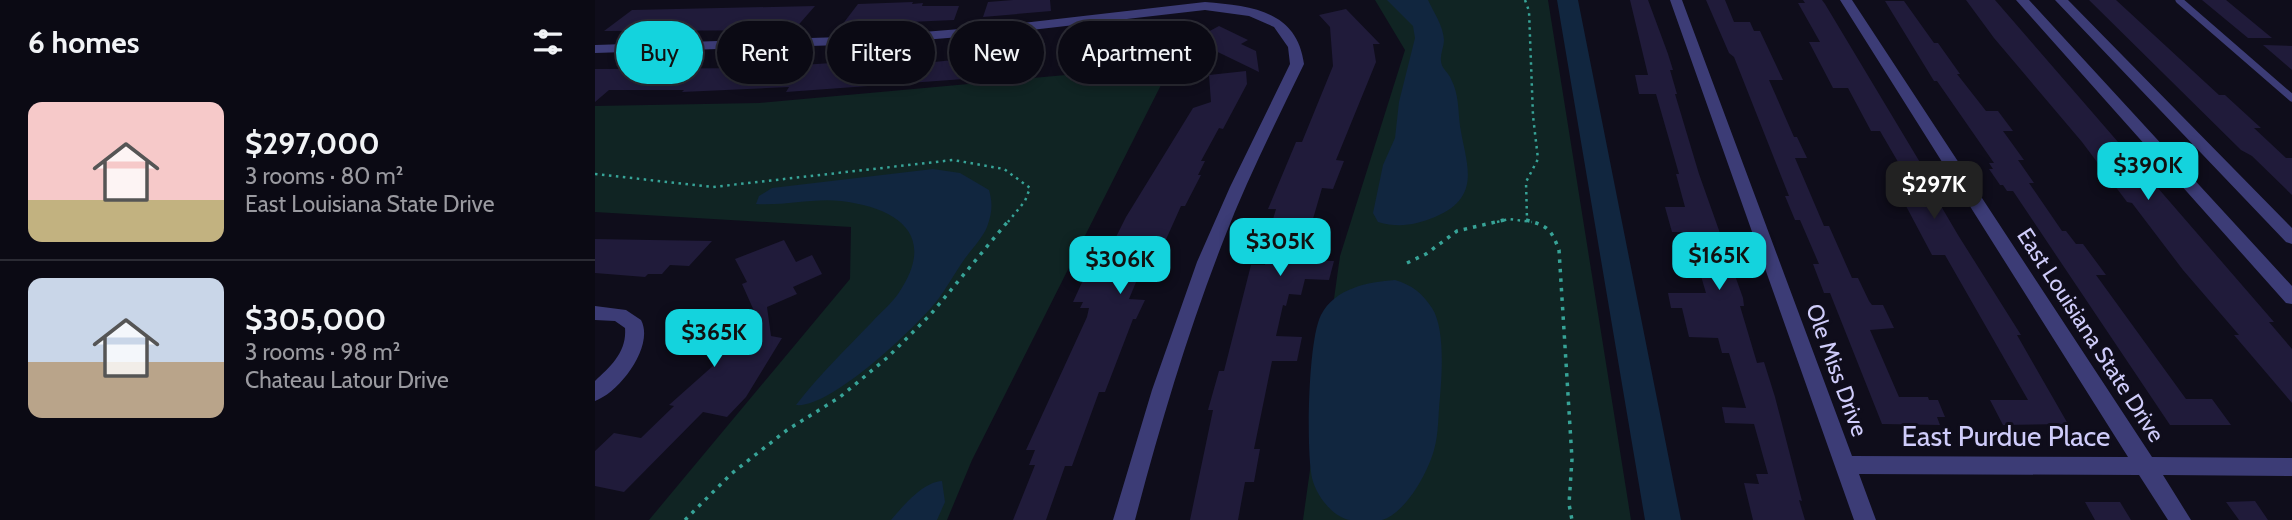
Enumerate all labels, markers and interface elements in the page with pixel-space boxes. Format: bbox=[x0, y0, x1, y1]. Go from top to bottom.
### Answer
chip: Buy bbox=[616, 21, 703, 84]
chip: Rent bbox=[717, 21, 813, 84]
chip: Filters bbox=[827, 21, 935, 84]
chip: New bbox=[949, 21, 1044, 84]
chip: Apartment bbox=[1058, 21, 1216, 84]
icon: filters bbox=[529, 23, 567, 61]
text: 6 homes bbox=[28, 24, 139, 61]
text: $297,000 bbox=[245, 125, 380, 162]
icon: home bbox=[84, 130, 168, 214]
pin: $390K bbox=[2099, 142, 2197, 202]
text: $390K bbox=[2113, 151, 2183, 179]
text: 3 rooms · 80 m² bbox=[245, 162, 403, 190]
pin: $297K bbox=[1885, 162, 1983, 221]
text: $297K bbox=[1902, 170, 1966, 198]
text: East Louisiana State Drive bbox=[245, 190, 494, 218]
pin: $305K bbox=[1231, 218, 1329, 278]
street label: East Louisiana State Drive bbox=[2011, 223, 2171, 447]
text: $305K bbox=[1246, 227, 1314, 255]
pin: $165K bbox=[1670, 232, 1768, 292]
pin: $306K bbox=[1071, 236, 1169, 296]
text: $165K bbox=[1688, 241, 1750, 269]
text: $306K bbox=[1085, 245, 1155, 273]
street label: Ole Miss Drive bbox=[1800, 300, 1874, 440]
text: $305,000 bbox=[245, 301, 386, 338]
icon: home bbox=[84, 306, 168, 390]
pin: $365K bbox=[665, 310, 763, 369]
text: $365K bbox=[681, 318, 747, 346]
text: 3 rooms · 98 m² bbox=[245, 338, 400, 366]
text: Chateau Latour Drive bbox=[245, 366, 449, 394]
street label: East Purdue Place bbox=[1902, 419, 2110, 453]

